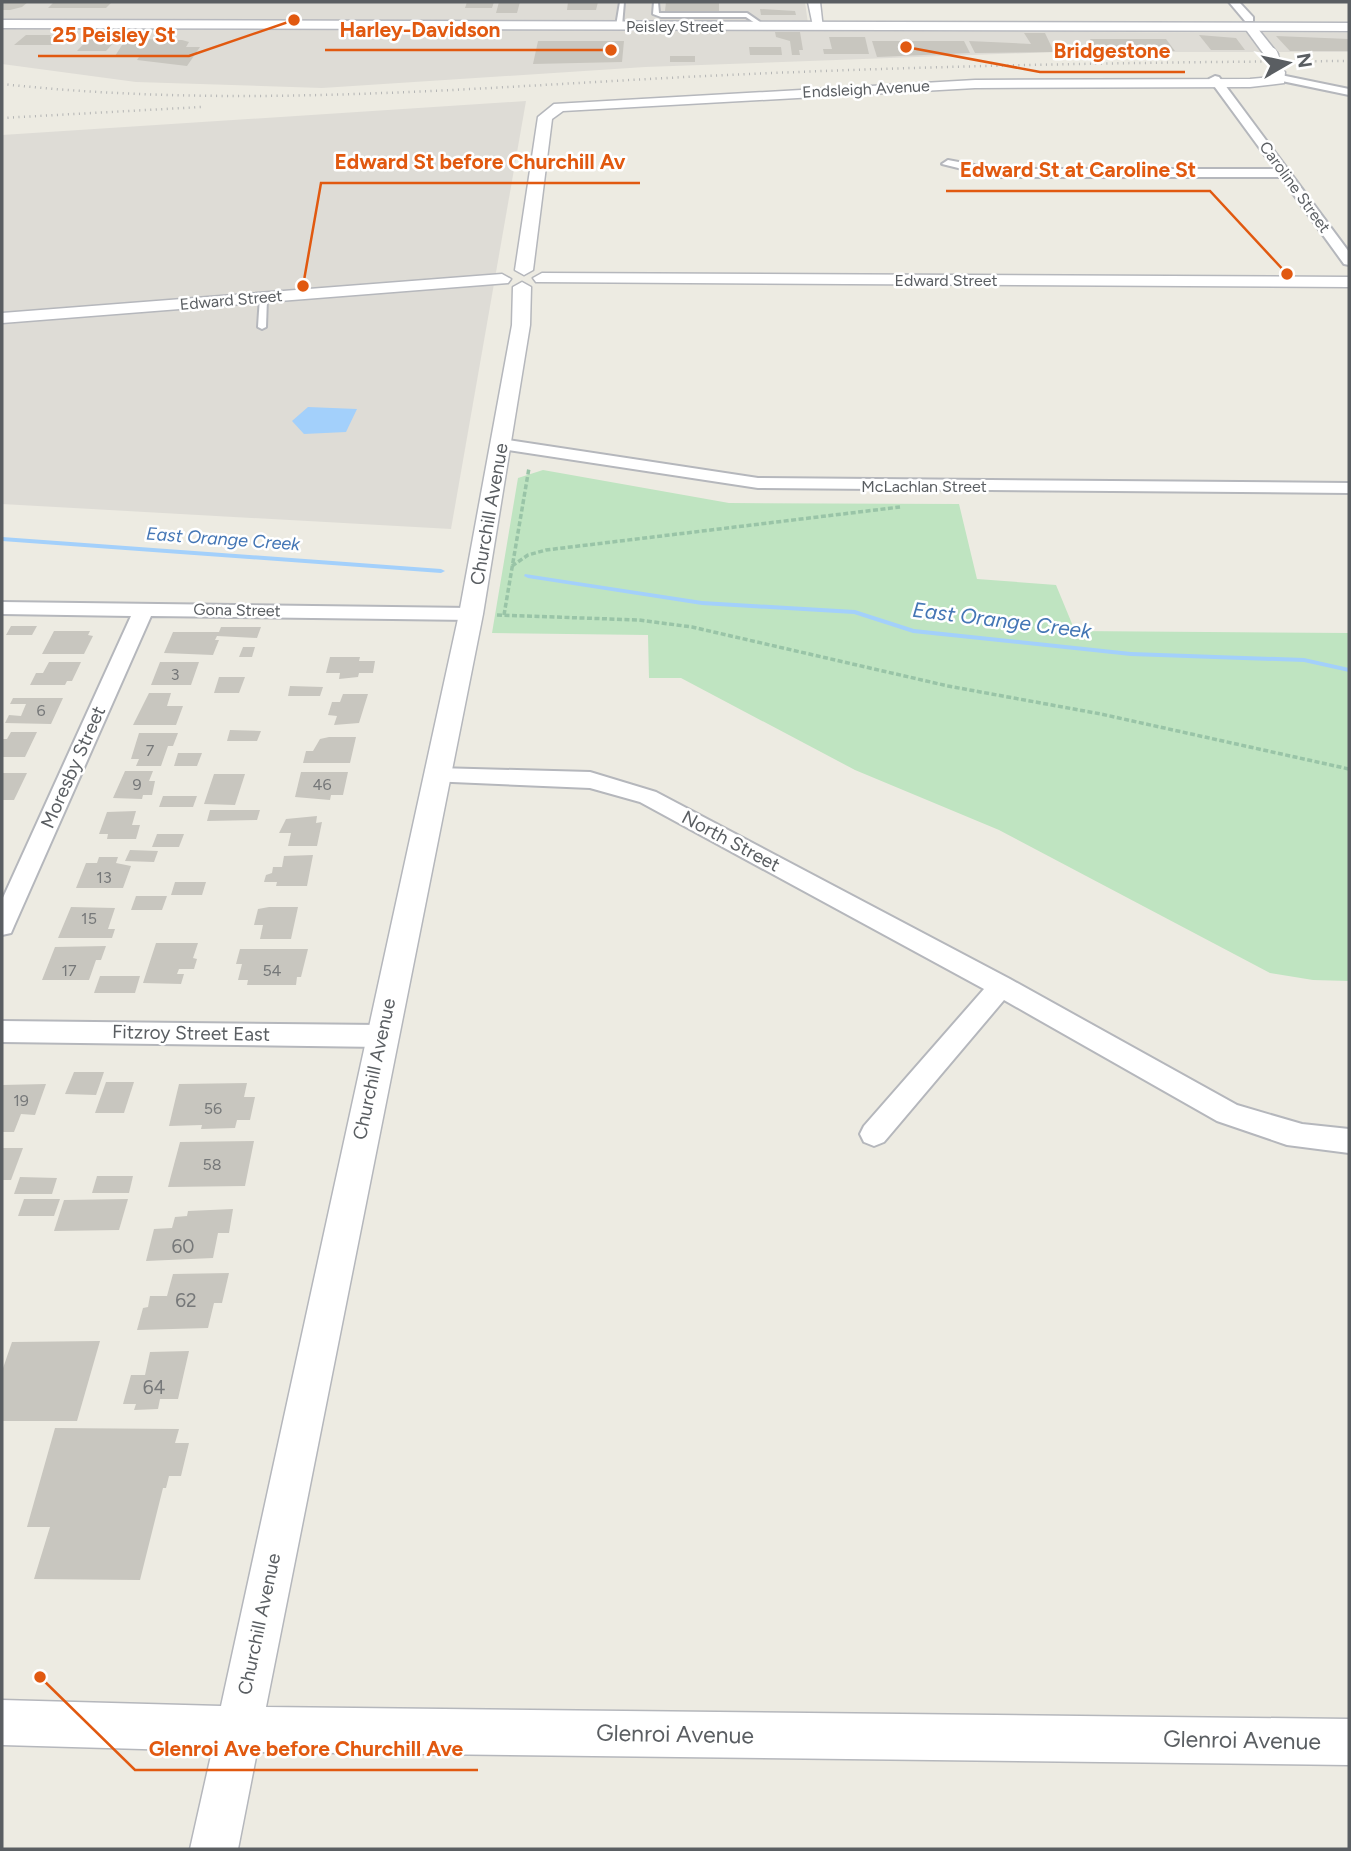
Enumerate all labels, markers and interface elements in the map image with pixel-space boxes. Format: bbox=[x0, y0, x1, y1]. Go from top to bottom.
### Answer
callout: Harley-Davidson bbox=[325, 8, 514, 50]
callout: 25 Peisley St bbox=[38, 14, 189, 56]
text: Harley-Davidson bbox=[339, 17, 501, 42]
street label: Peisley Street bbox=[626, 17, 724, 36]
text: 25 Peisley St bbox=[52, 22, 176, 47]
north arrow bbox=[1253, 28, 1323, 98]
callout: Bridgestone bbox=[1040, 30, 1185, 72]
text: Bridgestone bbox=[1054, 38, 1171, 63]
text: N bbox=[1292, 51, 1317, 69]
street label: Endsleigh Avenue bbox=[802, 76, 930, 102]
street label: Caroline Street bbox=[1256, 138, 1334, 236]
callout: Edward St before Churchill Av bbox=[321, 141, 640, 183]
text: Edward St before Churchill Av bbox=[335, 149, 626, 174]
callout: Edward St at Caroline St bbox=[946, 149, 1210, 191]
text: Edward St at Caroline St bbox=[960, 157, 1196, 182]
street label: Edward Street bbox=[895, 271, 997, 290]
street label: Edward Street bbox=[179, 286, 283, 314]
street label: Churchill Avenue bbox=[465, 441, 513, 587]
street label: McLachlan Street bbox=[861, 477, 987, 496]
water label: East Orange Creek bbox=[145, 523, 302, 555]
water label: East Orange Creek bbox=[911, 597, 1094, 643]
street label: Gona Street bbox=[193, 600, 281, 620]
house number: 3 bbox=[171, 665, 179, 684]
house number: 6 bbox=[36, 701, 46, 720]
street label: Moresby Street bbox=[36, 702, 110, 832]
house number: 7 bbox=[146, 741, 155, 760]
house number: 9 bbox=[132, 775, 142, 794]
house number: 46 bbox=[313, 775, 332, 794]
street label: North Street bbox=[678, 806, 784, 876]
house number: 13 bbox=[96, 868, 112, 887]
house number: 15 bbox=[81, 909, 97, 928]
house number: 17 bbox=[61, 961, 77, 980]
house number: 54 bbox=[262, 961, 282, 980]
street label: Churchill Avenue bbox=[348, 996, 400, 1142]
street label: Fitzroy Street East bbox=[112, 1020, 270, 1046]
house number: 19 bbox=[13, 1091, 29, 1110]
house number: 56 bbox=[204, 1099, 222, 1118]
house number: 58 bbox=[202, 1155, 222, 1174]
house number: 60 bbox=[172, 1235, 194, 1258]
house number: 62 bbox=[175, 1289, 197, 1312]
house number: 64 bbox=[143, 1376, 165, 1399]
street label: Churchill Avenue bbox=[233, 1551, 285, 1697]
street label: Glenroi Avenue bbox=[596, 1719, 754, 1749]
street label: Glenroi Avenue bbox=[1163, 1725, 1321, 1755]
callout: Glenroi Ave before Churchill Ave bbox=[135, 1728, 478, 1770]
text: Glenroi Ave before Churchill Ave bbox=[149, 1736, 464, 1761]

